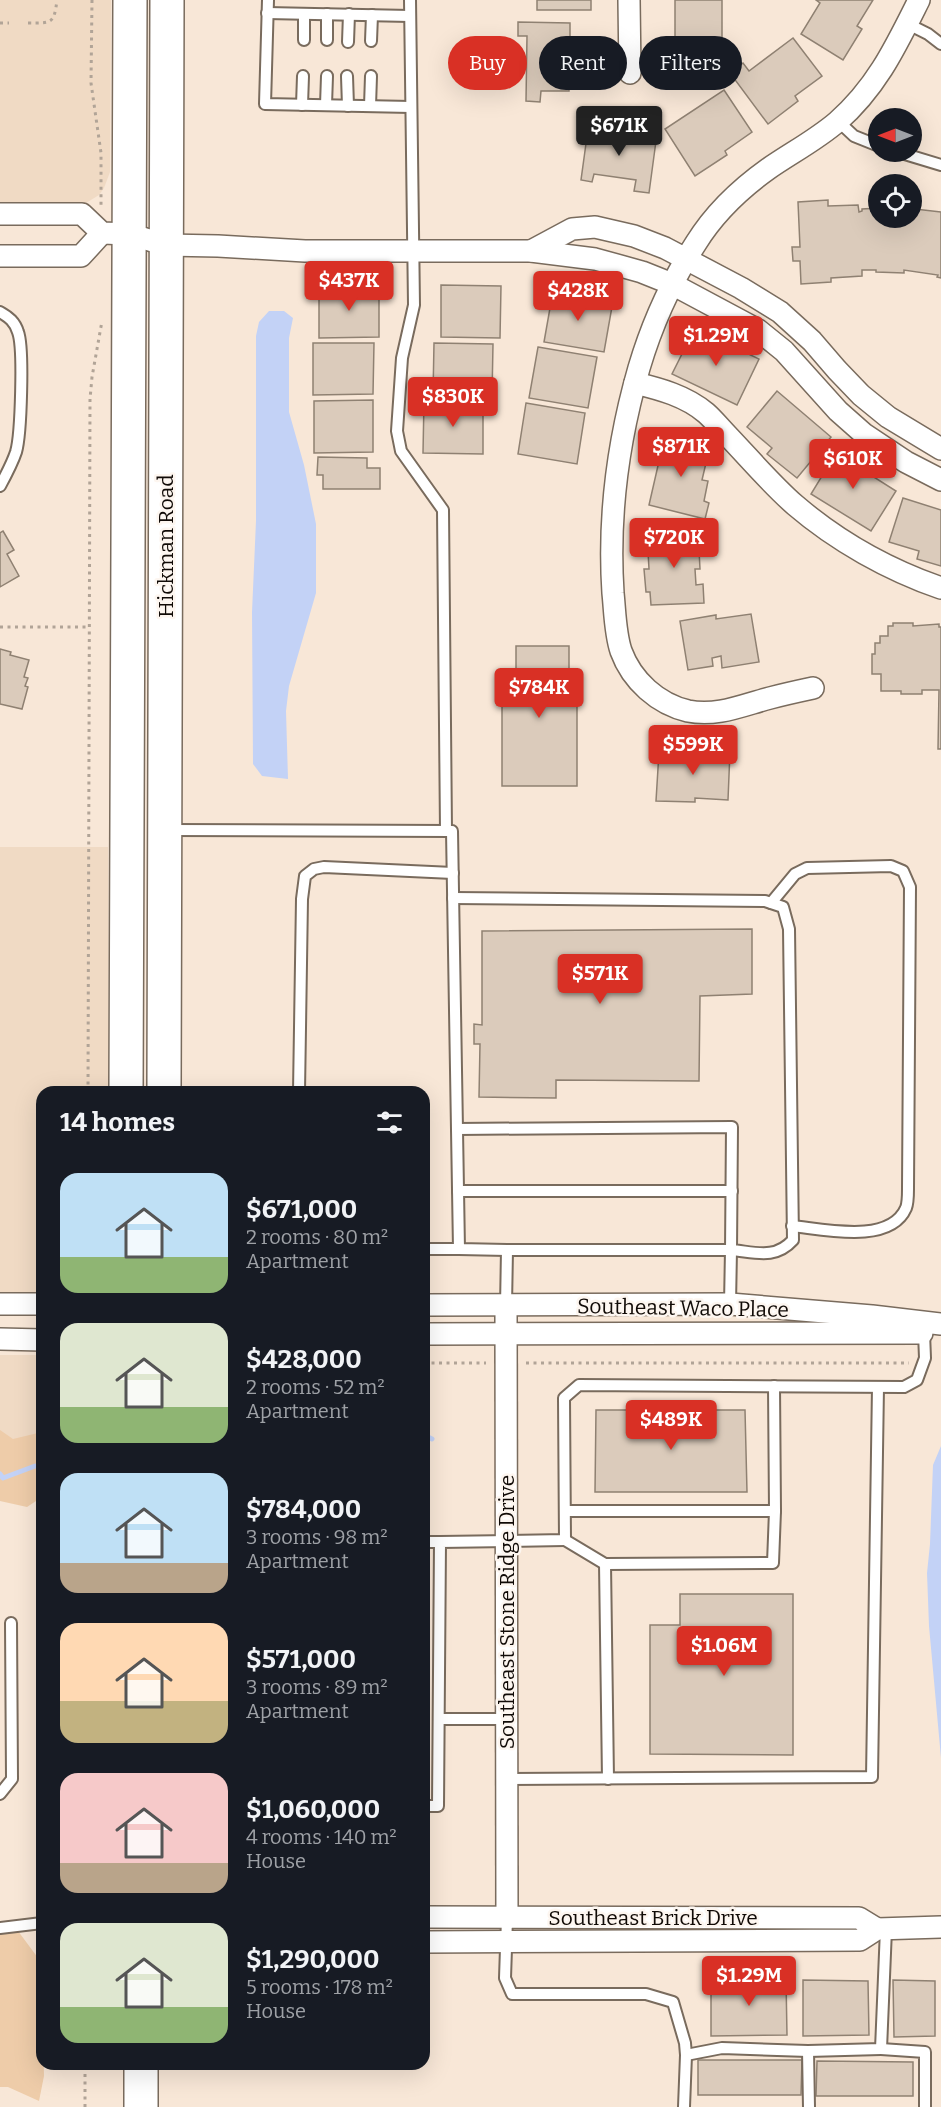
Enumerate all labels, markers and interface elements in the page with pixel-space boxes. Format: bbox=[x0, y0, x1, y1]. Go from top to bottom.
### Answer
chip: Buy bbox=[448, 36, 527, 90]
chip: Rent bbox=[539, 36, 627, 90]
chip: Filters bbox=[639, 36, 742, 90]
pin: $671K bbox=[577, 106, 661, 157]
north arrow bbox=[868, 108, 922, 162]
map controls bbox=[868, 108, 922, 228]
text: $671K bbox=[590, 113, 648, 137]
button: locate bbox=[868, 174, 922, 228]
pin: $437K bbox=[307, 261, 391, 312]
text: $437K bbox=[319, 268, 379, 292]
pin: $428K bbox=[536, 271, 620, 322]
text: $428K bbox=[547, 278, 609, 302]
pin: $1.29M bbox=[667, 316, 765, 367]
text: $1.29M bbox=[683, 323, 749, 347]
pin: $830K bbox=[411, 377, 495, 428]
text: $830K bbox=[422, 384, 484, 408]
pin: $871K bbox=[639, 427, 723, 478]
text: $871K bbox=[652, 434, 710, 458]
pin: $610K bbox=[811, 439, 895, 490]
text: $610K bbox=[823, 446, 883, 470]
street label: Hickman Road bbox=[153, 474, 179, 618]
pin: $720K bbox=[632, 518, 716, 569]
text: $720K bbox=[644, 525, 704, 549]
pin: $784K bbox=[497, 668, 581, 719]
text: $784K bbox=[509, 675, 569, 699]
pin: $599K bbox=[651, 725, 735, 776]
text: $599K bbox=[663, 732, 723, 756]
pin: $571K bbox=[558, 954, 642, 1005]
text: $571K bbox=[572, 961, 628, 985]
icon: filters bbox=[373, 1106, 406, 1139]
text: 14 homes bbox=[60, 1107, 175, 1138]
text: $671,000 bbox=[246, 1194, 357, 1225]
icon: home bbox=[108, 1197, 180, 1269]
text: 2 rooms · 80 m² bbox=[246, 1225, 388, 1249]
text: Apartment bbox=[246, 1249, 349, 1273]
street label: Southeast Waco Place bbox=[577, 1293, 789, 1323]
text: $428,000 bbox=[246, 1344, 362, 1375]
icon: home bbox=[108, 1347, 180, 1419]
text: 2 rooms · 52 m² bbox=[246, 1375, 385, 1399]
text: Apartment bbox=[246, 1399, 349, 1423]
pin: $489K bbox=[629, 1400, 713, 1451]
text: $489K bbox=[640, 1407, 702, 1431]
street label: Southeast Stone Ridge Drive bbox=[494, 1475, 520, 1749]
text: $784,000 bbox=[246, 1494, 361, 1525]
icon: home bbox=[108, 1497, 180, 1569]
text: 3 rooms · 98 m² bbox=[246, 1525, 388, 1549]
text: Apartment bbox=[246, 1549, 349, 1573]
pin: $1.06M bbox=[675, 1626, 773, 1677]
text: $1.06M bbox=[691, 1633, 757, 1657]
text: $571,000 bbox=[246, 1644, 356, 1675]
icon: home bbox=[108, 1647, 180, 1719]
text: 3 rooms · 89 m² bbox=[246, 1675, 388, 1699]
text: Apartment bbox=[246, 1699, 349, 1723]
text: $1,060,000 bbox=[246, 1794, 380, 1825]
icon: home bbox=[108, 1797, 180, 1869]
text: 4 rooms · 140 m² bbox=[246, 1825, 397, 1849]
text: House bbox=[246, 1849, 306, 1873]
street label: Southeast Brick Drive bbox=[548, 1905, 758, 1931]
text: $1,290,000 bbox=[246, 1944, 380, 1975]
icon: home bbox=[108, 1947, 180, 2019]
pin: $1.29M bbox=[700, 1956, 798, 2007]
text: $1.29M bbox=[716, 1963, 782, 1987]
text: 5 rooms · 178 m² bbox=[246, 1975, 393, 1999]
text: House bbox=[246, 1999, 306, 2023]

